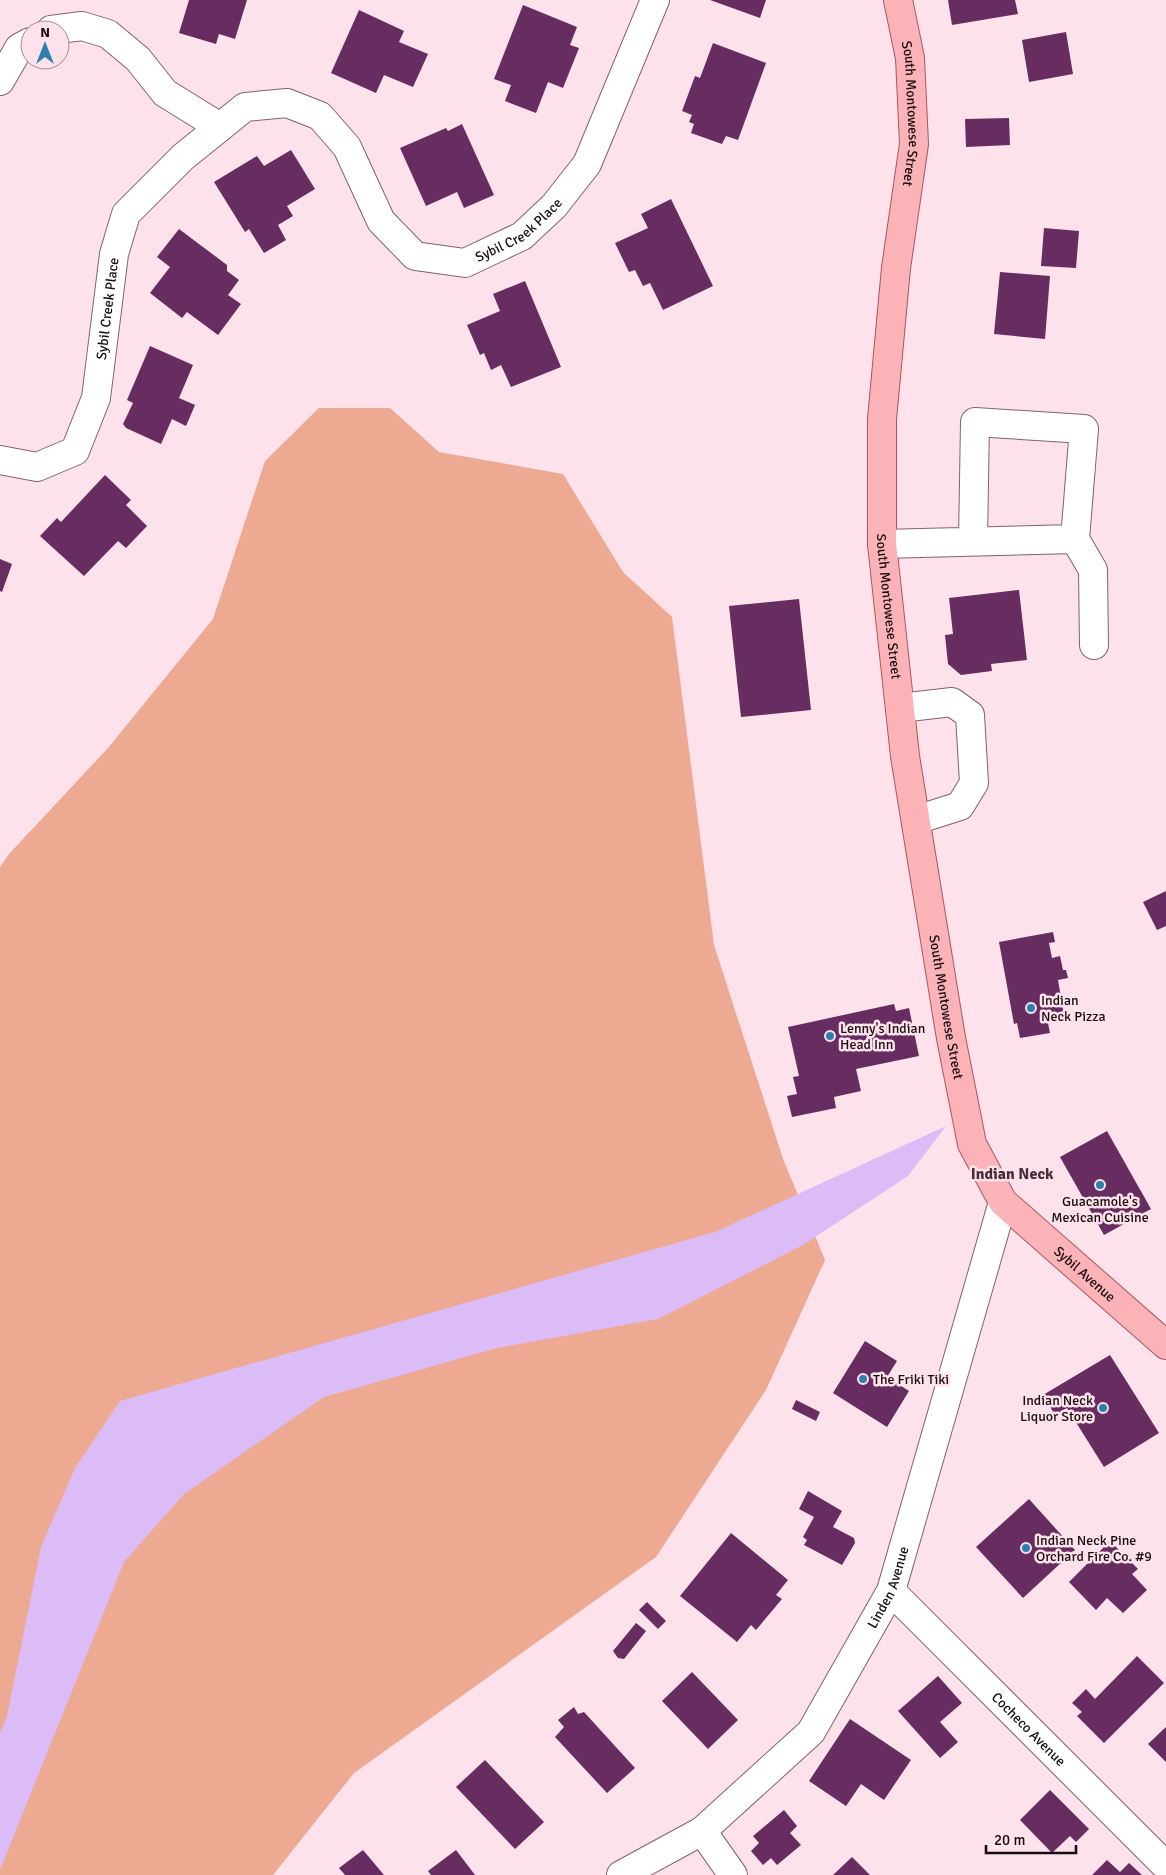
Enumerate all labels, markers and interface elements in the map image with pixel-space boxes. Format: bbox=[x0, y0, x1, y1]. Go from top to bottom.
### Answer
north arrow bbox=[20, 20, 70, 70]
text: N bbox=[40, 24, 50, 41]
street label: South Montowese Street bbox=[898, 39, 923, 188]
street label: Sybil Creek Place bbox=[472, 195, 566, 265]
street label: Sybil Creek Place bbox=[92, 257, 122, 361]
street label: South Montowese Street bbox=[873, 534, 905, 680]
street label: South Montowese Street bbox=[926, 934, 967, 1081]
place label: Indian Neck Pizza bbox=[1041, 992, 1106, 1025]
marker: Indian Neck Pizza bbox=[1025, 1002, 1037, 1014]
place label: Lenny's Indian Head Inn bbox=[840, 1020, 925, 1053]
marker: Lenny's Indian Head Inn bbox=[824, 1030, 836, 1042]
district label: Indian Neck bbox=[971, 1164, 1054, 1184]
marker: Guacamole's Mexican Cuisine bbox=[1094, 1179, 1106, 1191]
place label: Guacamole's Mexican Cuisine bbox=[1051, 1193, 1149, 1226]
street label: Sybil Avenue bbox=[1051, 1242, 1119, 1305]
place label: The Friki Tiki bbox=[873, 1371, 949, 1388]
marker: The Friki Tiki bbox=[857, 1373, 869, 1385]
place label: Indian Neck Liquor Store bbox=[1020, 1392, 1093, 1425]
marker: Indian Neck Liquor Store bbox=[1097, 1402, 1109, 1414]
place label: Indian Neck Pine Orchard Fire Co. #9 bbox=[1036, 1532, 1152, 1565]
marker: Indian Neck Pine Orchard Fire Co. #9 bbox=[1020, 1542, 1032, 1554]
street label: Linden Avenue bbox=[863, 1544, 912, 1631]
street label: Cocheco Avenue bbox=[988, 1688, 1069, 1769]
scale bar bbox=[986, 1822, 1076, 1854]
text: 20 m bbox=[994, 1831, 1025, 1849]

